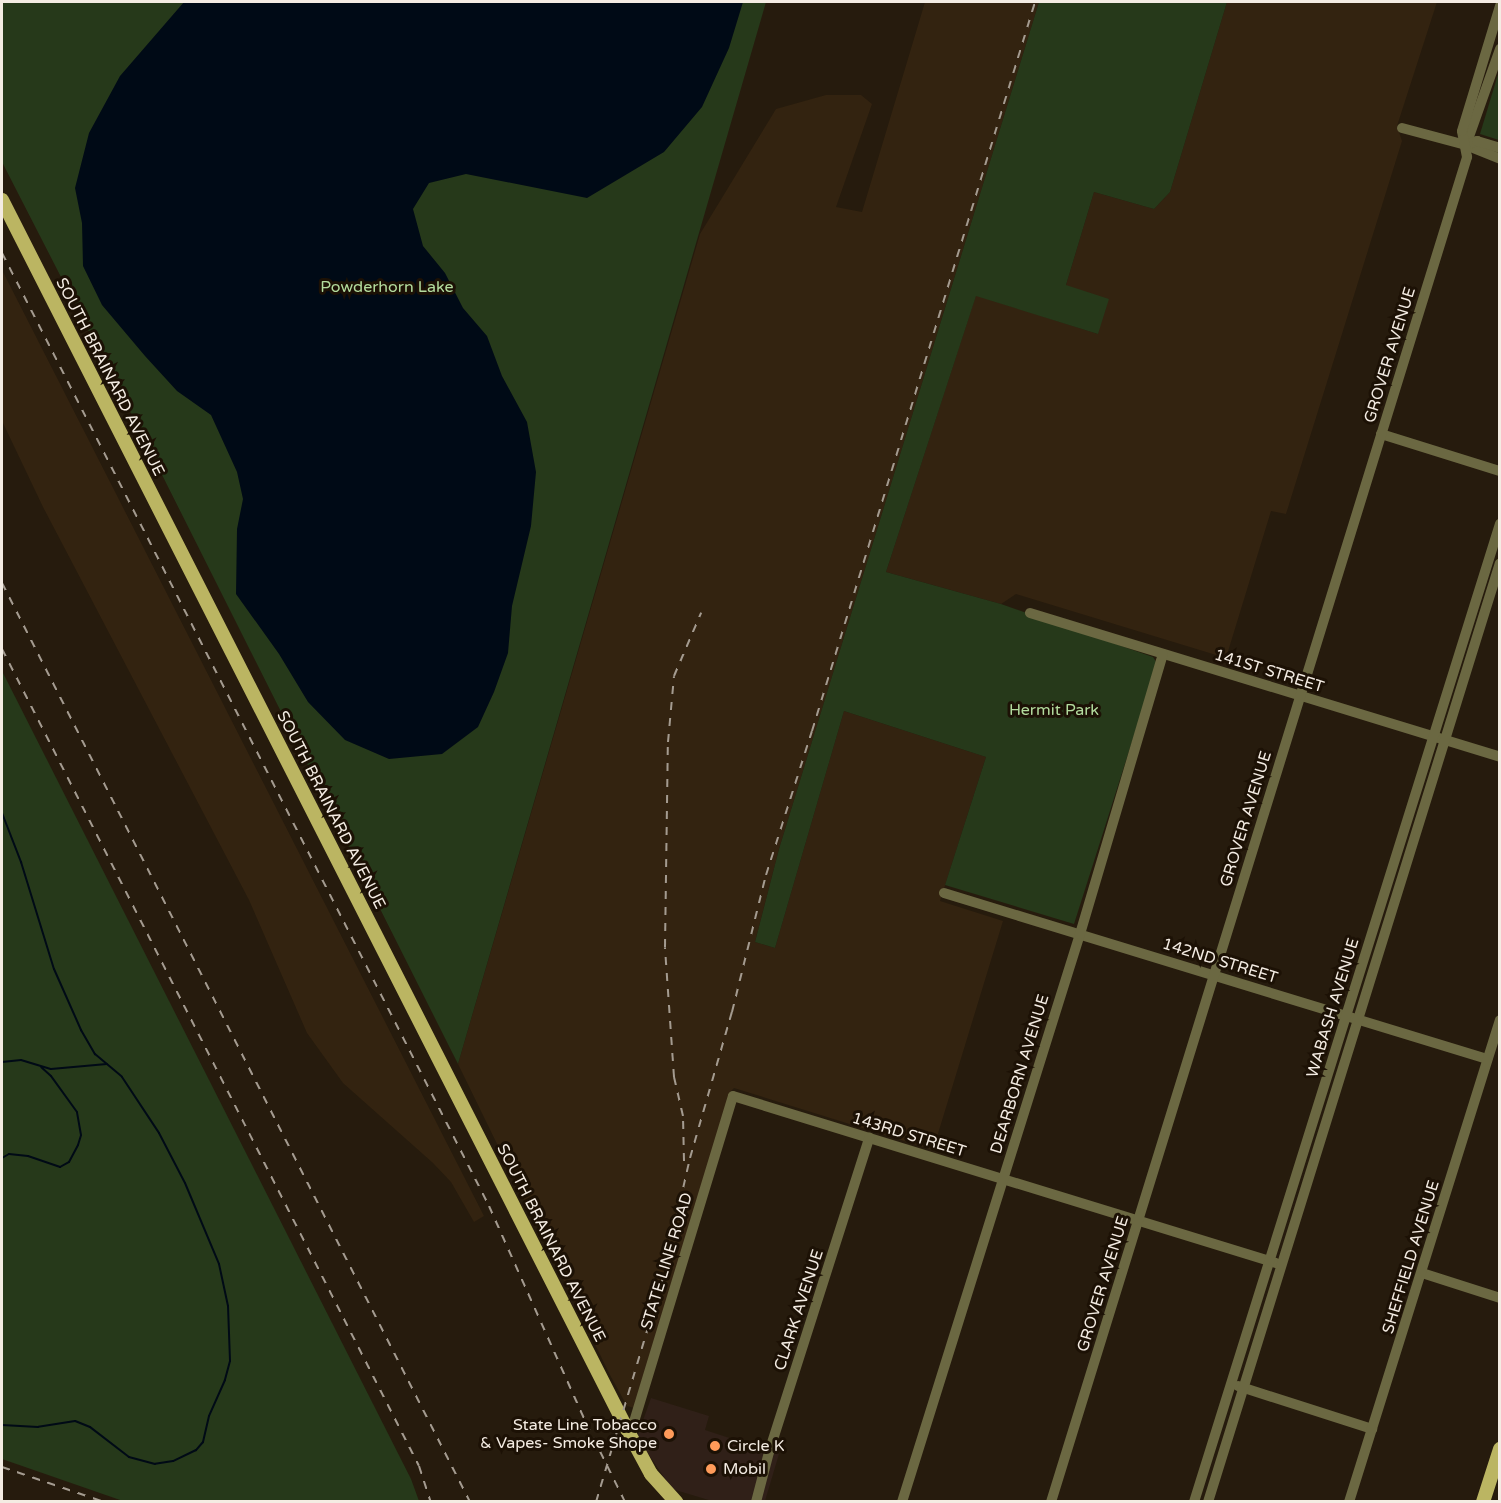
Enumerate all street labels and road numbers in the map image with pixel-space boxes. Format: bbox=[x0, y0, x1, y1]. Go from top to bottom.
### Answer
street label: SOUTH BRAINARD AVENUE bbox=[52, 275, 168, 479]
street label: GROVER AVENUE bbox=[1360, 285, 1420, 425]
street label: 141ST STREET bbox=[1212, 645, 1326, 697]
street label: SOUTH BRAINARD AVENUE bbox=[273, 708, 389, 912]
street label: GROVER AVENUE bbox=[1216, 749, 1276, 889]
street label: 142ND STREET bbox=[1160, 934, 1280, 988]
street label: WABASH AVENUE bbox=[1303, 936, 1363, 1080]
street label: DEARBORN AVENUE bbox=[987, 992, 1053, 1156]
street label: 143RD STREET bbox=[850, 1109, 968, 1161]
street label: SOUTH BRAINARD AVENUE bbox=[493, 1141, 609, 1345]
street label: SHEFFIELD AVENUE bbox=[1379, 1178, 1443, 1336]
street label: STATE LINE ROAD bbox=[637, 1190, 697, 1332]
street label: GROVER AVENUE bbox=[1073, 1214, 1133, 1354]
street label: CLARK AVENUE bbox=[770, 1247, 828, 1373]

